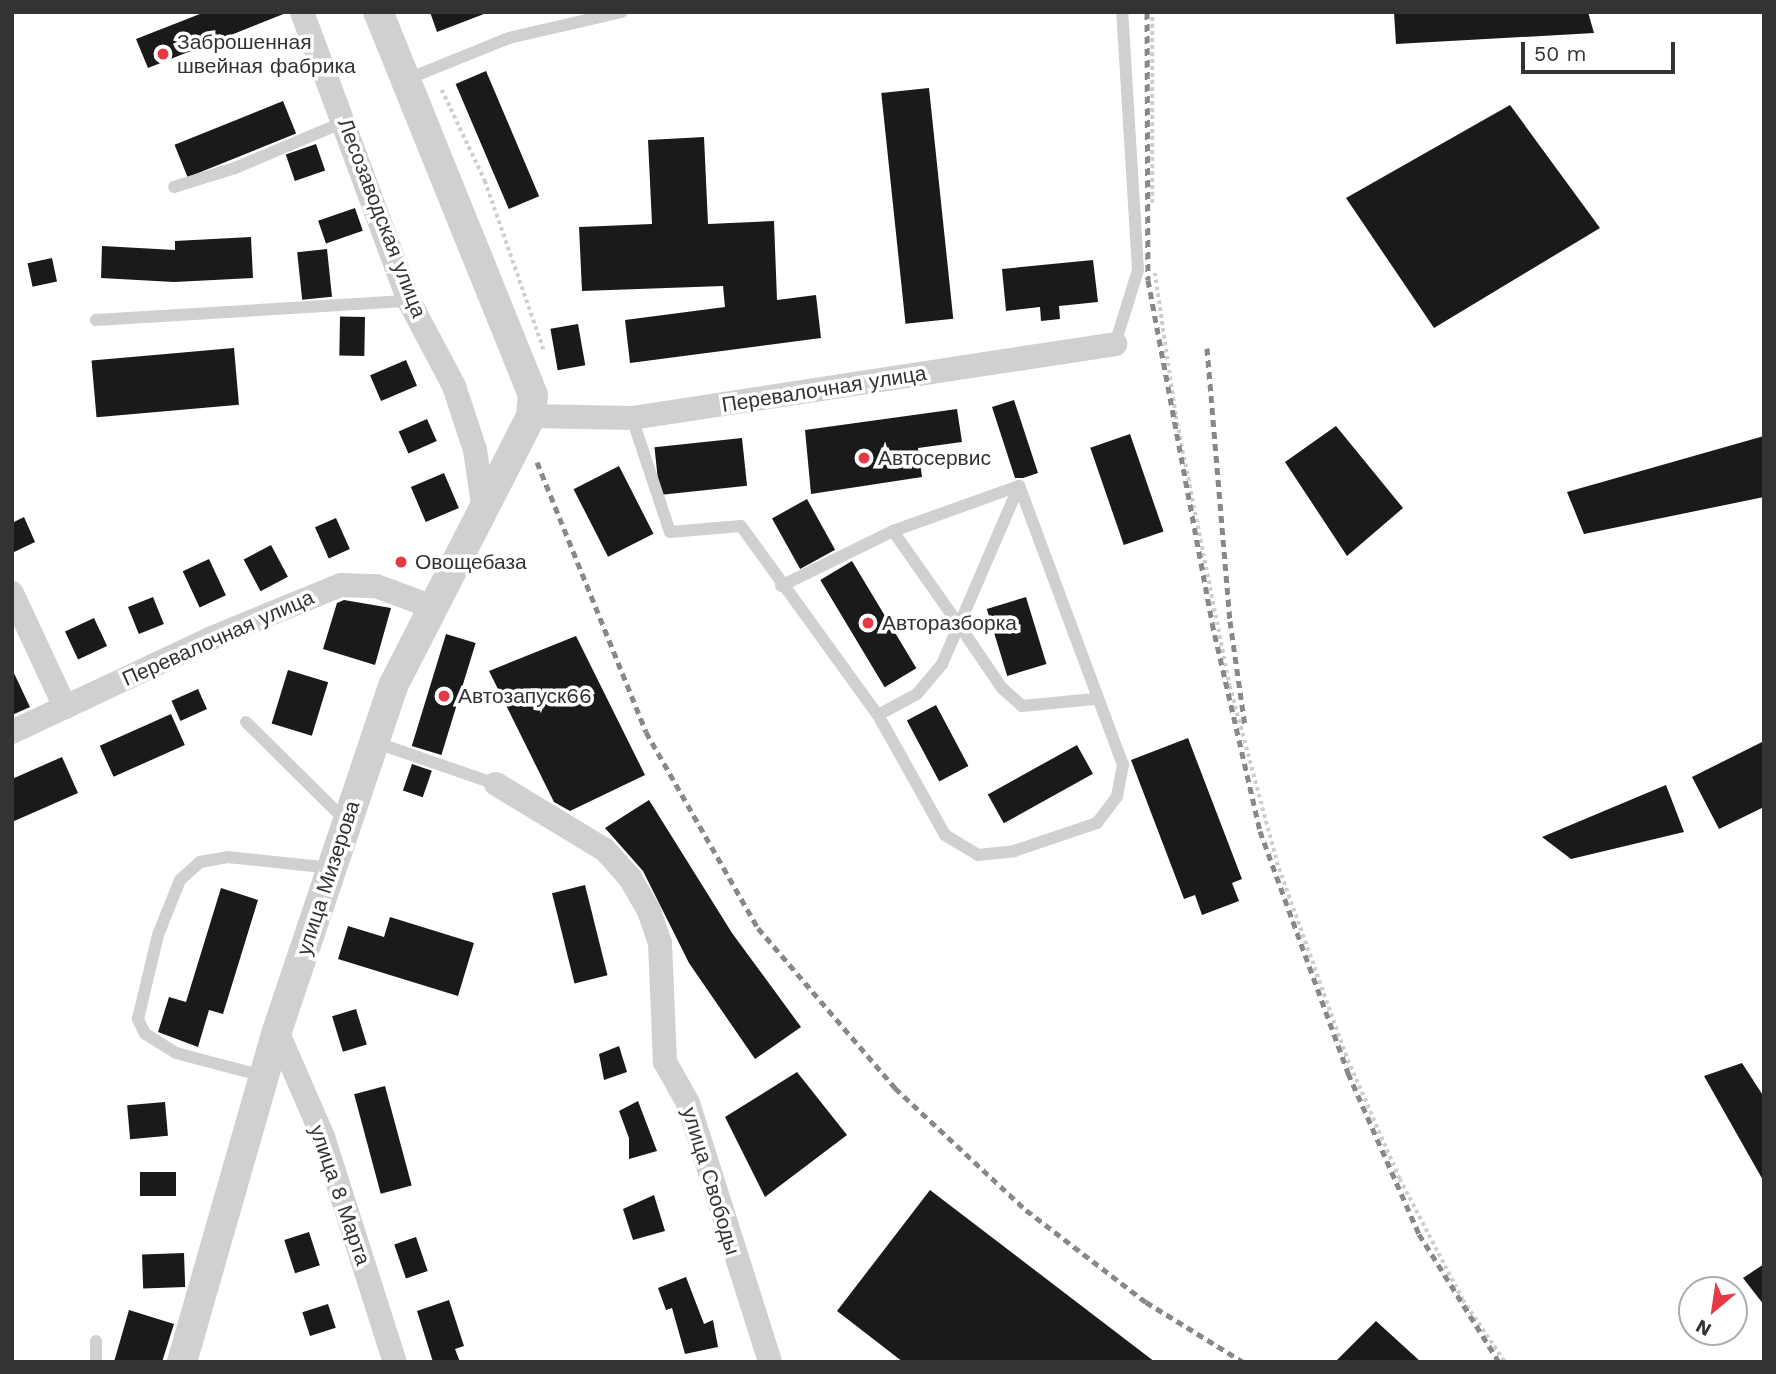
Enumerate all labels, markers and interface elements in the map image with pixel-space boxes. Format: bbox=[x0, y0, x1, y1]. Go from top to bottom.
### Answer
scale bar bbox=[1524, 28, 1678, 72]
place label: Заброшенная швейная фабрика bbox=[177, 29, 356, 79]
text: 50 m bbox=[1534, 41, 1586, 66]
marker: Заброшенная швейная фабрика bbox=[155, 46, 171, 62]
street label: Лесозаводская улица bbox=[332, 115, 432, 321]
street label: Перевалочная улица bbox=[720, 360, 928, 418]
place label: Автосервис bbox=[878, 445, 991, 471]
marker: Автосервис bbox=[856, 450, 872, 466]
place label: Овощебаза bbox=[415, 549, 527, 575]
marker: Овощебаза bbox=[393, 554, 409, 570]
street label: Перевалочная улица bbox=[118, 584, 318, 692]
place label: Авторазборка bbox=[882, 610, 1017, 636]
marker: Авторазборка bbox=[860, 615, 876, 631]
place label: Автозапуск66 bbox=[458, 683, 592, 709]
marker: Автозапуск66 bbox=[436, 688, 452, 704]
street label: улица Мизерова bbox=[291, 797, 365, 959]
street label: улица Свободы bbox=[677, 1104, 745, 1258]
street label: улица 8 Марта bbox=[304, 1122, 376, 1268]
north arrow bbox=[1678, 1276, 1748, 1346]
text: N bbox=[1692, 1315, 1715, 1342]

